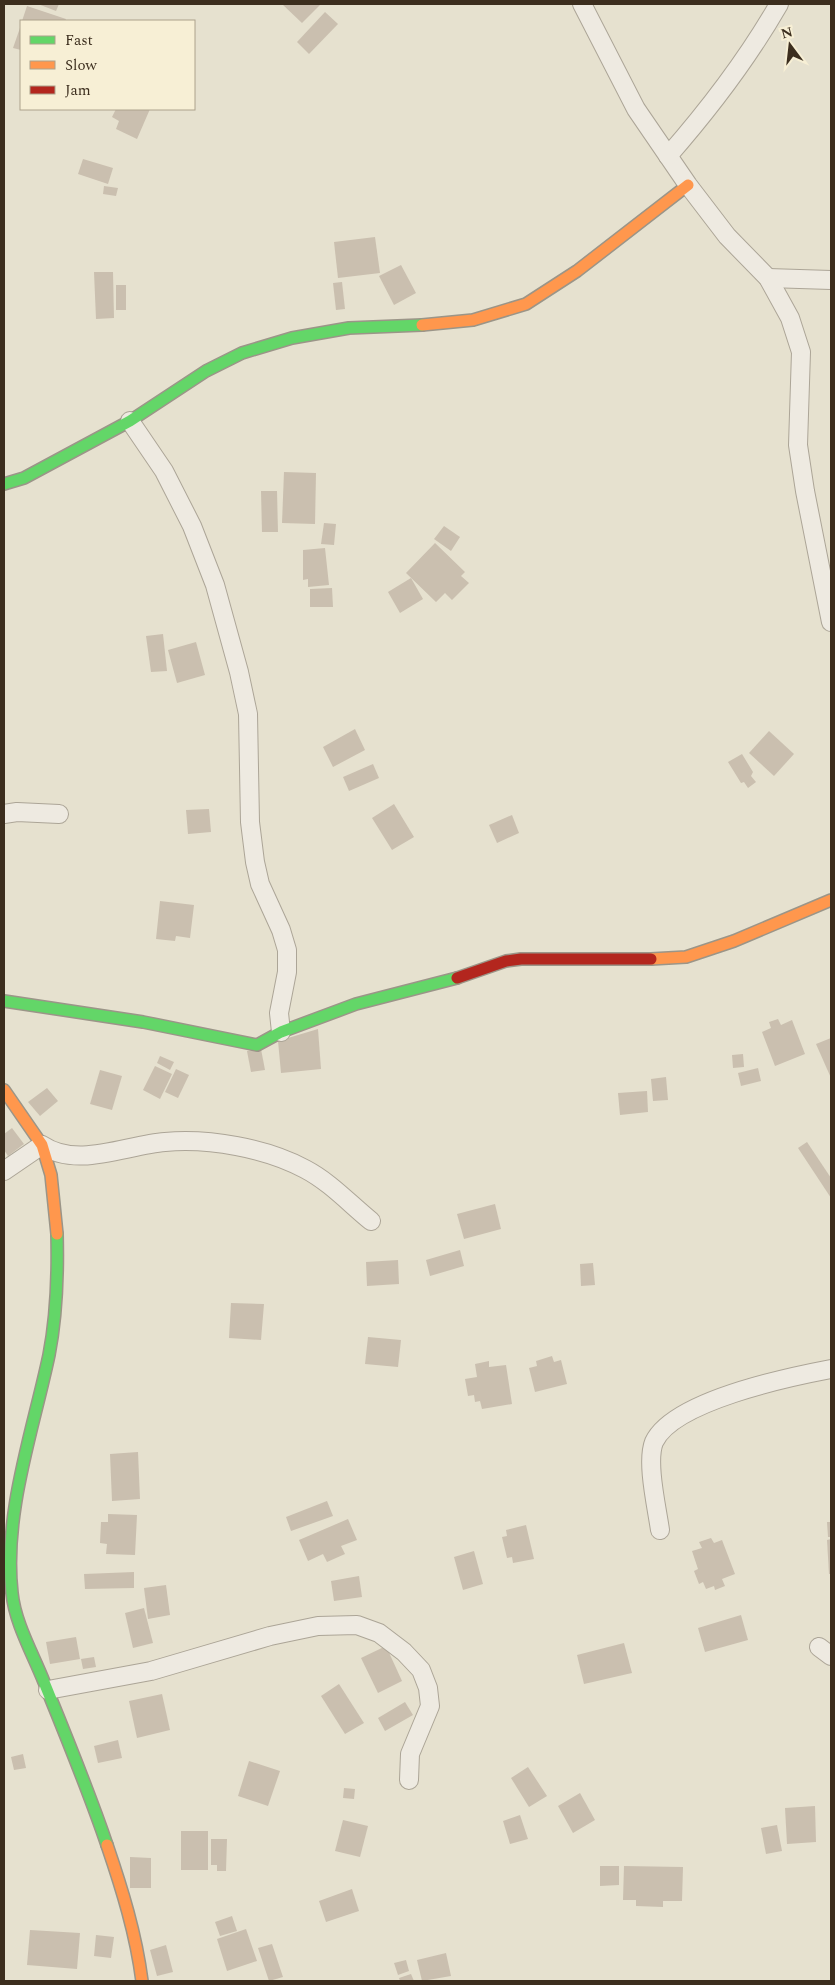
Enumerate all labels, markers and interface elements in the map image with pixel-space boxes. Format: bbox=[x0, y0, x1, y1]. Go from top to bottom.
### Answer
legend bbox=[20, 20, 195, 110]
north arrow bbox=[765, 20, 815, 70]
text: N bbox=[779, 21, 795, 45]
text: Fast bbox=[65, 29, 93, 52]
text: Slow bbox=[65, 54, 97, 77]
text: Jam bbox=[65, 79, 91, 102]

